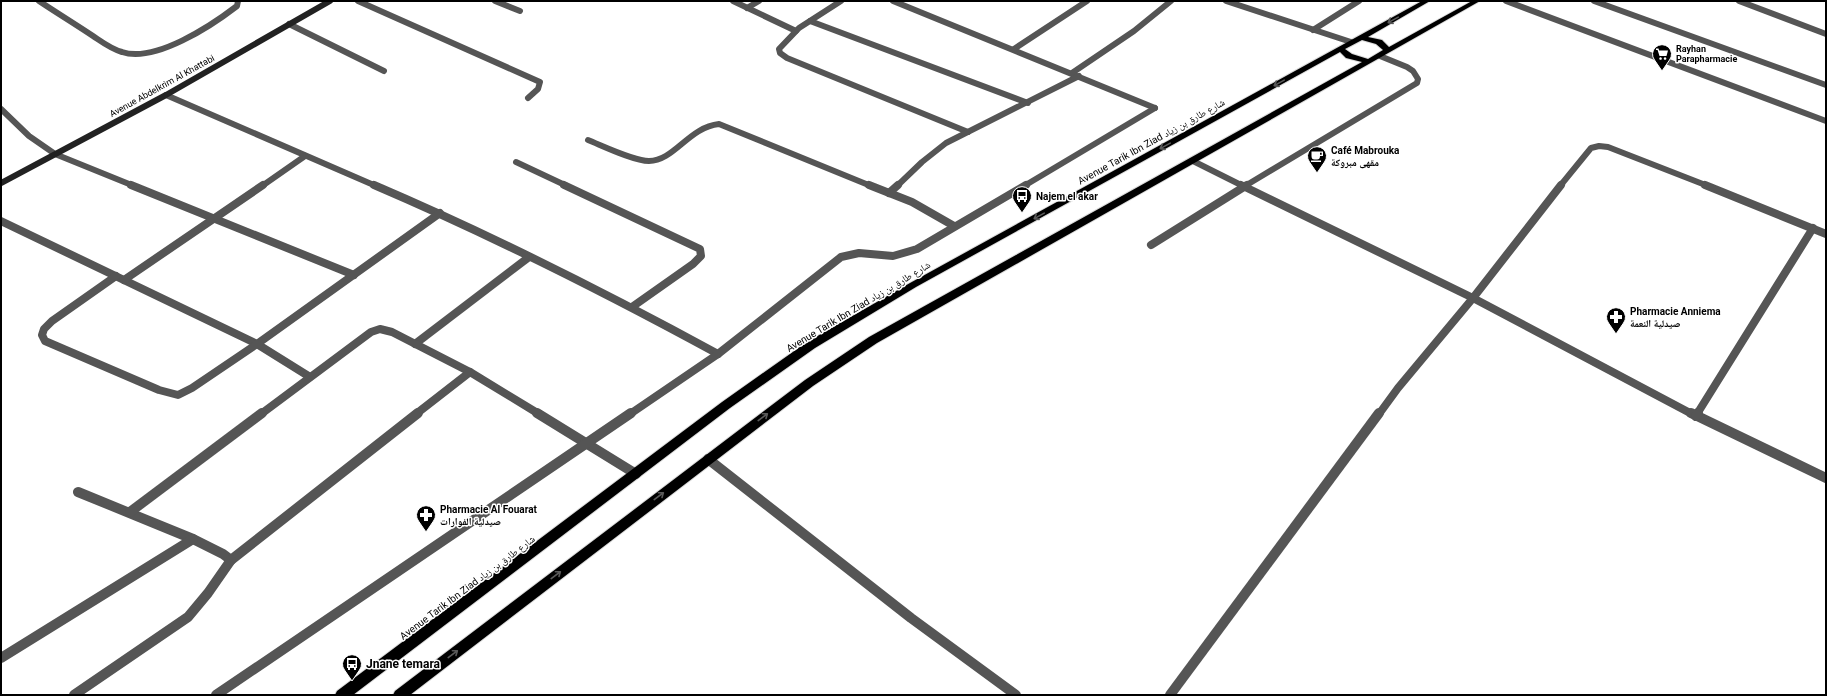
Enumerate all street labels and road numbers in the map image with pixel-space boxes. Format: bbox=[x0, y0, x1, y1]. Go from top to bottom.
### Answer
street label: Avenue Abdelkrim Al Khattabi bbox=[108, 53, 216, 119]
street label: Avenue Tarik Ibn Ziad شارع طارق بن زياد bbox=[1076, 96, 1227, 187]
street label: Avenue Tarik Ibn Ziad شارع طارق بن زياد bbox=[784, 259, 933, 355]
street label: Avenue Tarik Ibn Ziad شارع طارق بن زياد bbox=[398, 533, 538, 643]

